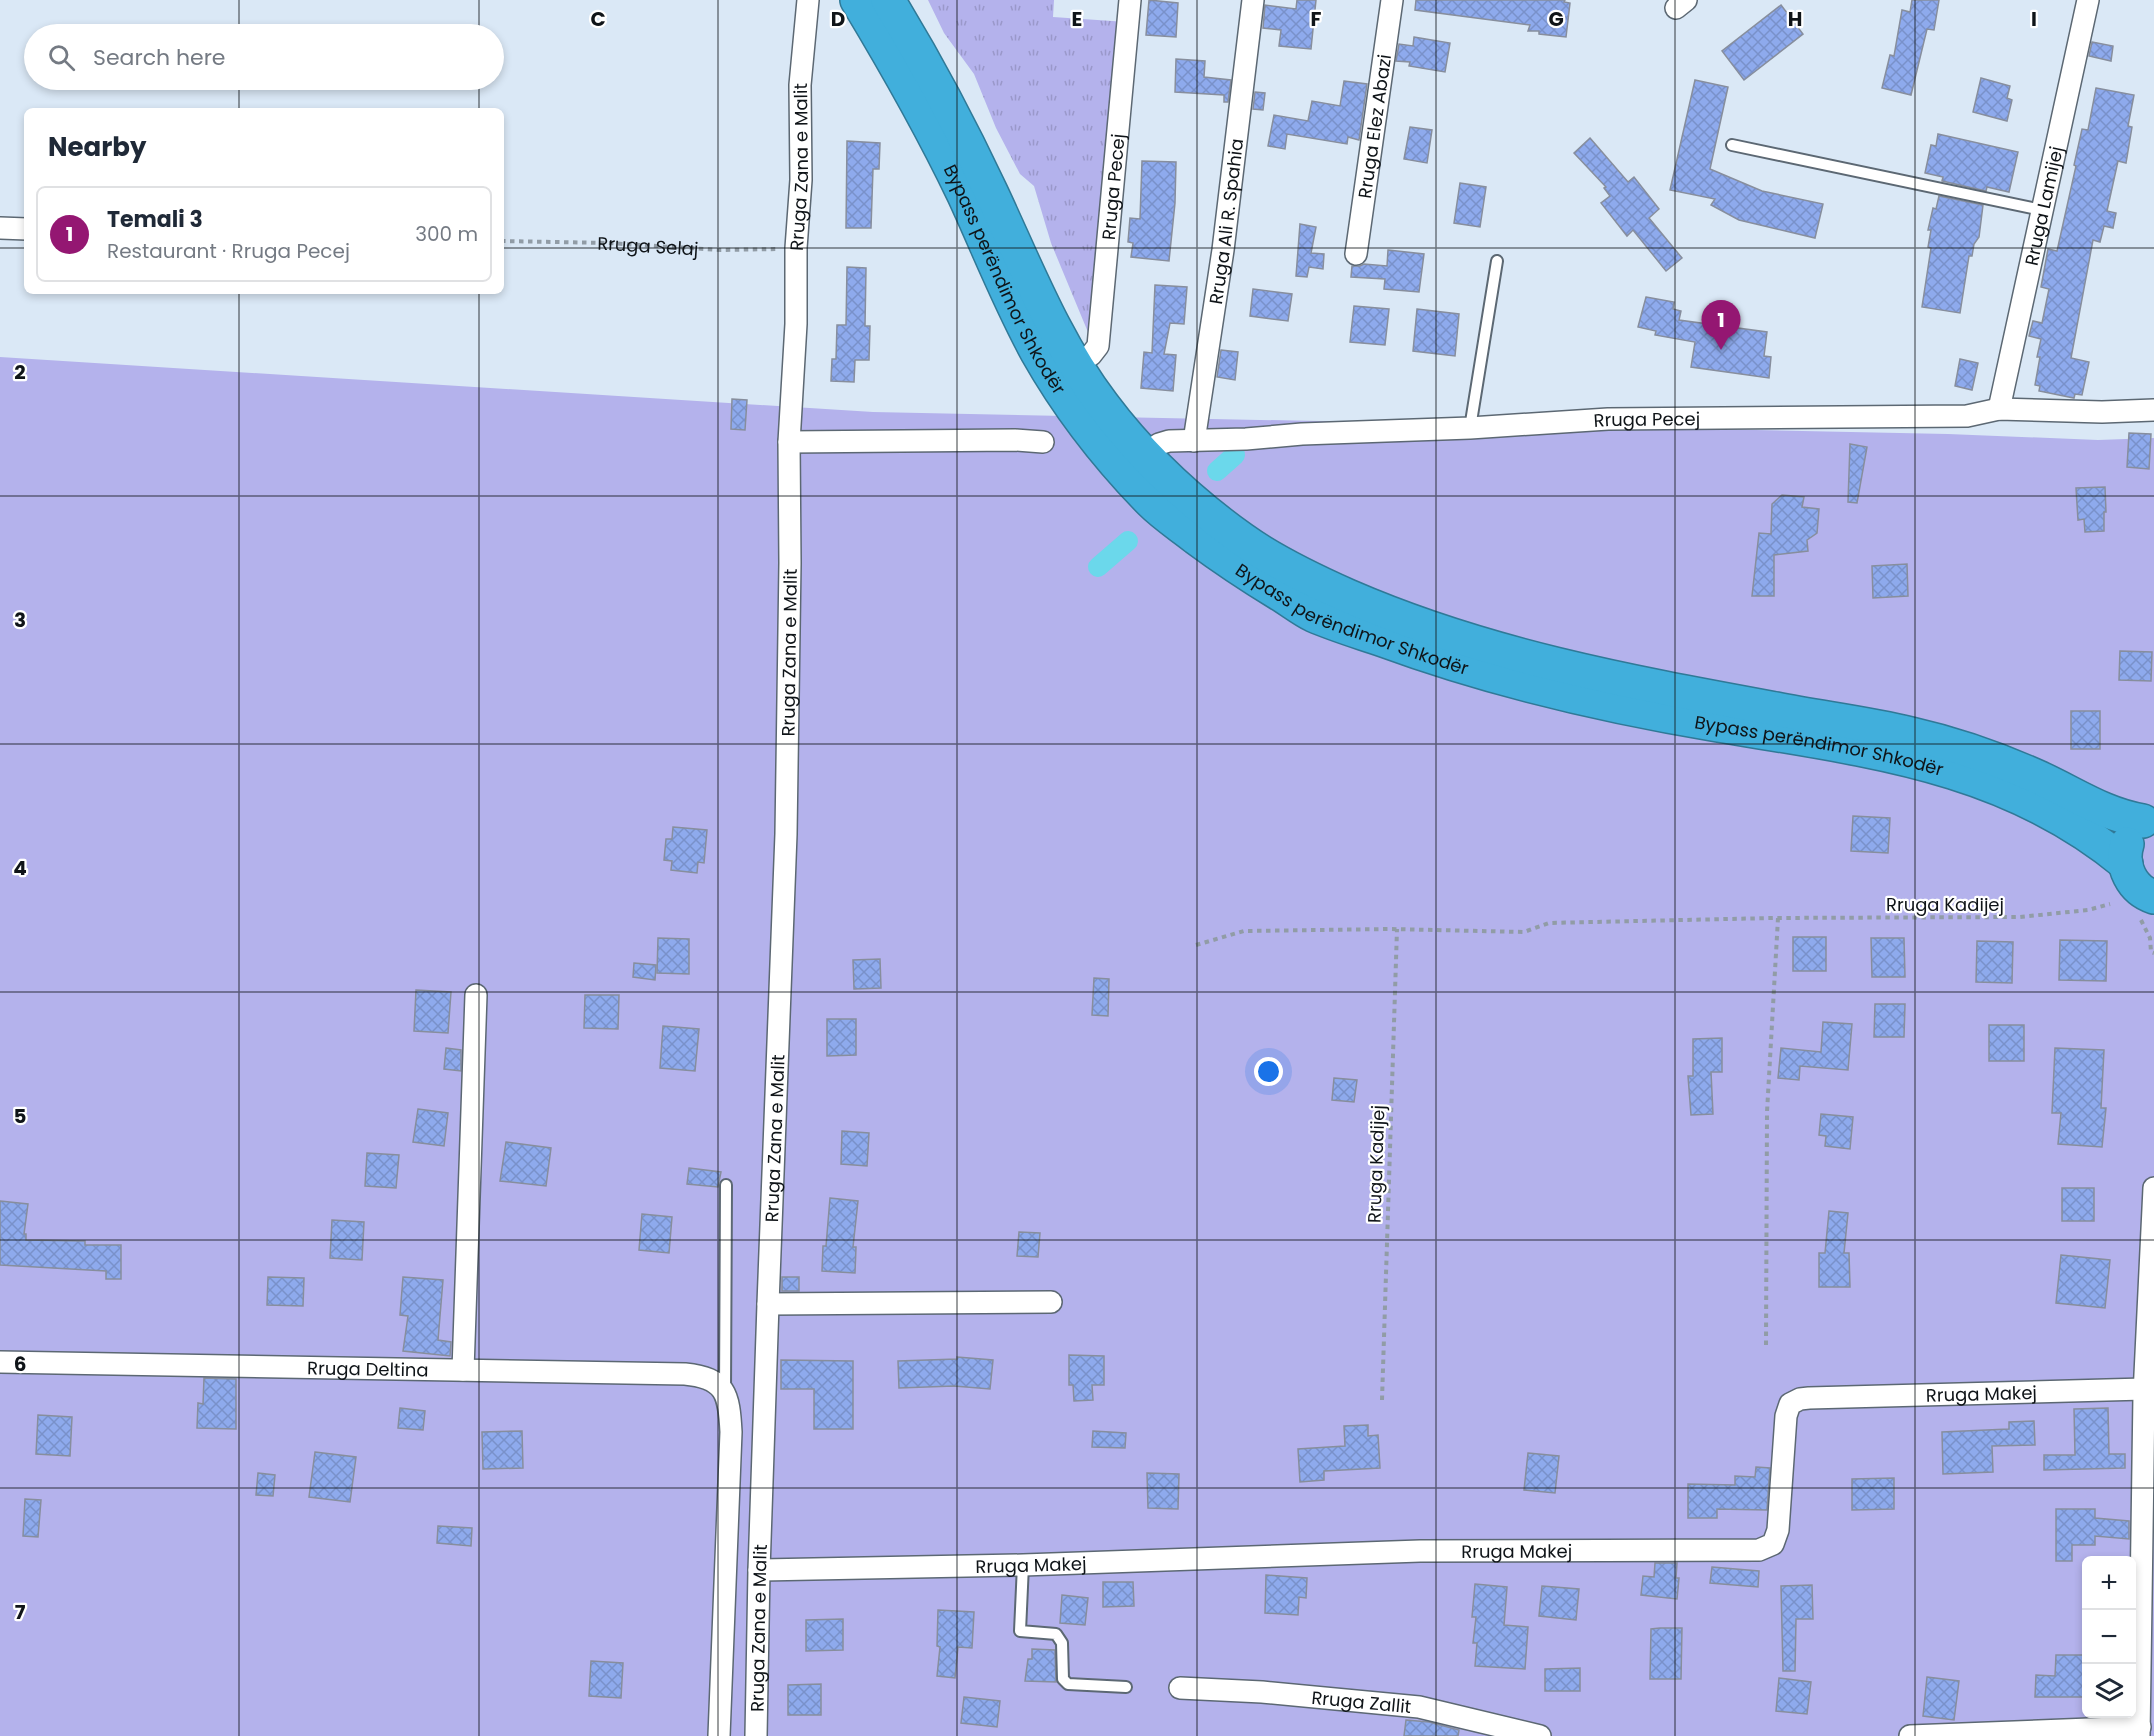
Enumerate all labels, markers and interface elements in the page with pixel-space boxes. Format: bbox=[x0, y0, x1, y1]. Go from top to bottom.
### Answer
text: C bbox=[590, 5, 606, 33]
text: D bbox=[831, 5, 845, 33]
text: E bbox=[1072, 5, 1082, 33]
text: F bbox=[1311, 5, 1322, 33]
text: G bbox=[1548, 5, 1564, 33]
text: H bbox=[1788, 5, 1802, 33]
text: I bbox=[2031, 5, 2037, 33]
search box bbox=[24, 24, 504, 90]
icon: search bbox=[45, 41, 78, 74]
text: Search here bbox=[93, 42, 226, 73]
street label: Rruga Elez Abazi bbox=[1352, 53, 1397, 200]
street label: Rruga Zana e Malit bbox=[783, 83, 814, 252]
text: Nearby bbox=[48, 129, 146, 165]
street label: Rruga Pecej bbox=[1095, 133, 1130, 241]
street label: Rruga Ali R. Spahia bbox=[1202, 137, 1249, 306]
street label: Rruga Lamijej bbox=[2018, 144, 2068, 268]
street label: Bypass perëndimor Shkodër bbox=[938, 160, 1072, 399]
text: Temali 3 bbox=[107, 204, 203, 235]
text: 1 bbox=[66, 220, 73, 248]
text: 300 m bbox=[415, 220, 478, 248]
street label: Rruga Selaj bbox=[597, 230, 699, 261]
text: Restaurant · Rruga Pecej bbox=[107, 237, 350, 265]
pin: 1 bbox=[1702, 300, 1740, 350]
text: 2 bbox=[14, 358, 26, 386]
street label: Rruga Pecej bbox=[1593, 406, 1700, 432]
street label: Bypass perëndimor Shkodër bbox=[1231, 557, 1472, 680]
street label: Rruga Zana e Malit bbox=[775, 568, 802, 737]
text: 3 bbox=[14, 606, 26, 634]
street label: Bypass perëndimor Shkodër bbox=[1693, 709, 1947, 782]
text: 4 bbox=[13, 854, 27, 882]
street label: Rruga Kadijej bbox=[1886, 892, 2004, 917]
street label: Rruga Zana e Malit bbox=[759, 1054, 790, 1223]
your location bbox=[1254, 1057, 1283, 1086]
text: 5 bbox=[14, 1102, 27, 1130]
street label: Rruga Kadijej bbox=[1361, 1105, 1391, 1223]
text: 6 bbox=[14, 1350, 26, 1378]
street label: Rruga Deltina bbox=[307, 1355, 429, 1382]
street label: Rruga Makej bbox=[1926, 1379, 2037, 1407]
street label: Rruga Makej bbox=[1461, 1538, 1572, 1563]
street label: Rruga Zana e Malit bbox=[744, 1544, 772, 1712]
street label: Rruga Makej bbox=[975, 1550, 1087, 1578]
map controls bbox=[2082, 1556, 2136, 1718]
button: + bbox=[2082, 1556, 2136, 1610]
text: 7 bbox=[15, 1598, 26, 1626]
button: − bbox=[2082, 1610, 2136, 1664]
button: layers bbox=[2082, 1664, 2136, 1718]
street label: Rruga Zallit bbox=[1310, 1684, 1412, 1719]

